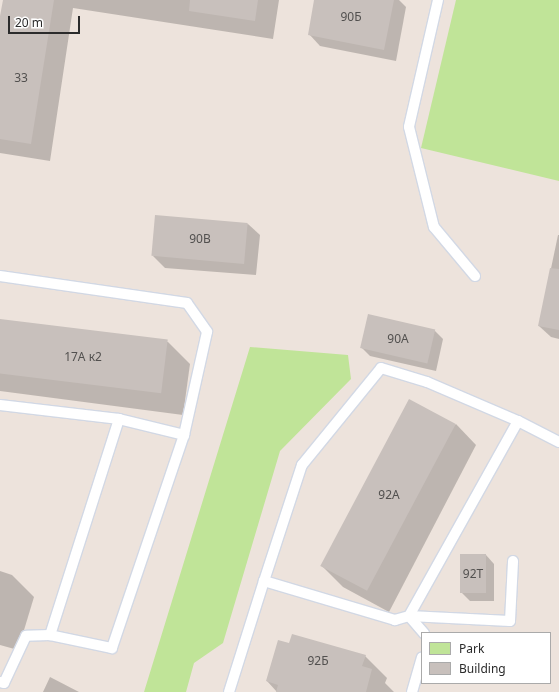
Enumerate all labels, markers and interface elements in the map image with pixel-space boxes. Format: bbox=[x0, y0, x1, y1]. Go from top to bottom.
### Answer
scale bar bbox=[10, 8, 82, 34]
house number: 90Б bbox=[340, 10, 362, 24]
text: 20 m bbox=[15, 14, 43, 31]
house number: 33 bbox=[14, 71, 28, 85]
house number: 90В bbox=[189, 232, 211, 246]
house number: 90А bbox=[387, 332, 409, 346]
house number: 17А к2 bbox=[64, 350, 102, 364]
house number: 92А bbox=[378, 488, 400, 502]
house number: 92Т bbox=[463, 567, 483, 581]
legend bbox=[421, 632, 551, 684]
text: Park bbox=[459, 640, 484, 657]
house number: 92Б bbox=[307, 654, 329, 668]
text: Building bbox=[459, 660, 506, 677]

